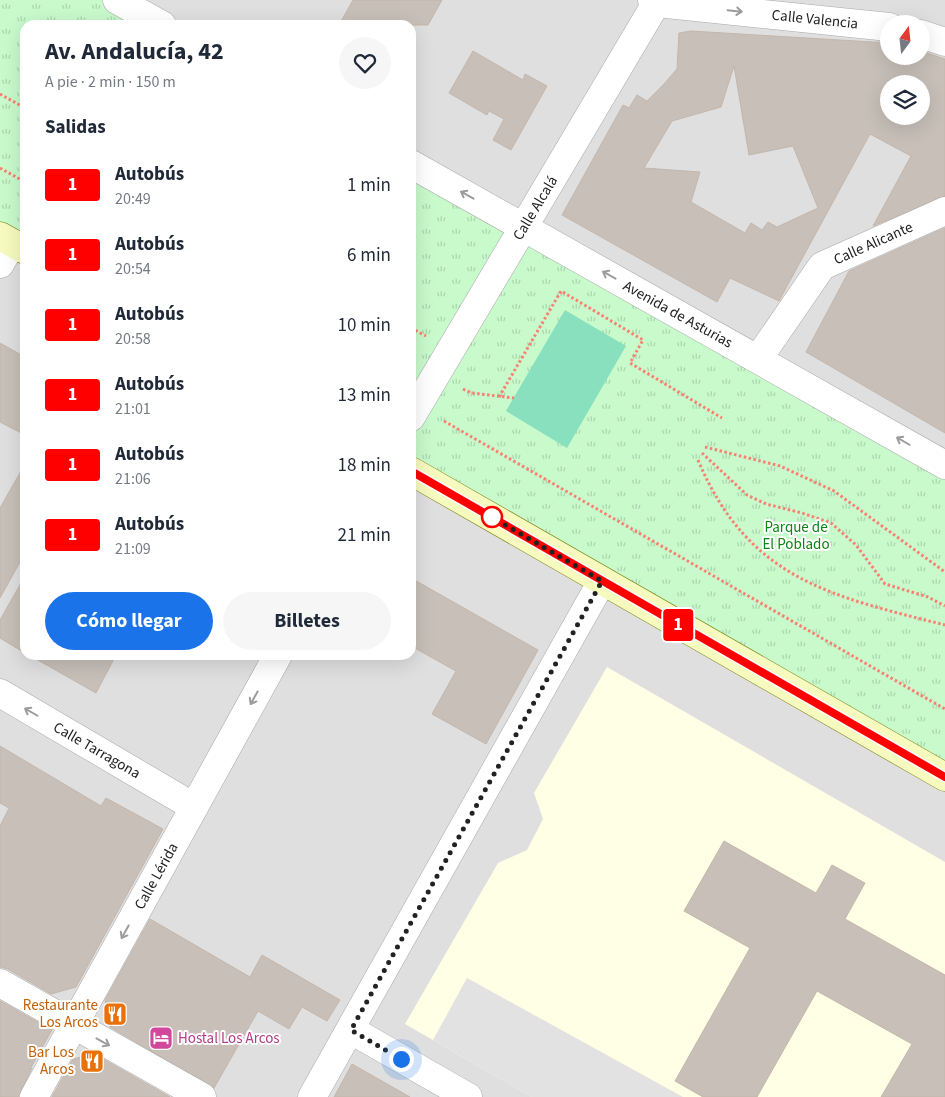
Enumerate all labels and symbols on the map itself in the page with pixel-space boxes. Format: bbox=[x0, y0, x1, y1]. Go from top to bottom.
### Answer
street label: Calle Valencia bbox=[771, 5, 859, 34]
one-way arrow bbox=[726, 6, 742, 16]
north arrow bbox=[880, 15, 930, 65]
street label: Calle Alcalá bbox=[508, 172, 563, 244]
one-way arrow bbox=[461, 190, 475, 200]
street label: Calle Alicante bbox=[830, 217, 916, 270]
one-way arrow bbox=[602, 270, 617, 279]
street label: Avenida de Asturias bbox=[619, 276, 736, 353]
one-way arrow bbox=[895, 436, 910, 446]
unlabelled marker bbox=[481, 506, 503, 528]
park label: Parque de El Poblado bbox=[762, 517, 830, 555]
line badge: 1 bbox=[662, 609, 694, 641]
one-way arrow bbox=[249, 690, 259, 704]
one-way arrow bbox=[25, 706, 39, 716]
street label: Calle Tarragona bbox=[49, 717, 144, 784]
street label: Calle Lérida bbox=[129, 839, 183, 914]
one-way arrow bbox=[120, 924, 130, 939]
place label: Restaurante Los Arcos bbox=[23, 995, 98, 1033]
restaurant icon: Restaurante Los Arcos bbox=[102, 1001, 128, 1027]
hotel icon: Hostal Los Arcos bbox=[148, 1025, 174, 1051]
place label: Hostal Los Arcos bbox=[178, 1028, 280, 1049]
one-way arrow bbox=[95, 1037, 110, 1047]
place label: Bar Los Arcos bbox=[28, 1042, 74, 1080]
your location bbox=[389, 1047, 414, 1072]
restaurant icon: Bar Los Arcos bbox=[79, 1048, 105, 1074]

